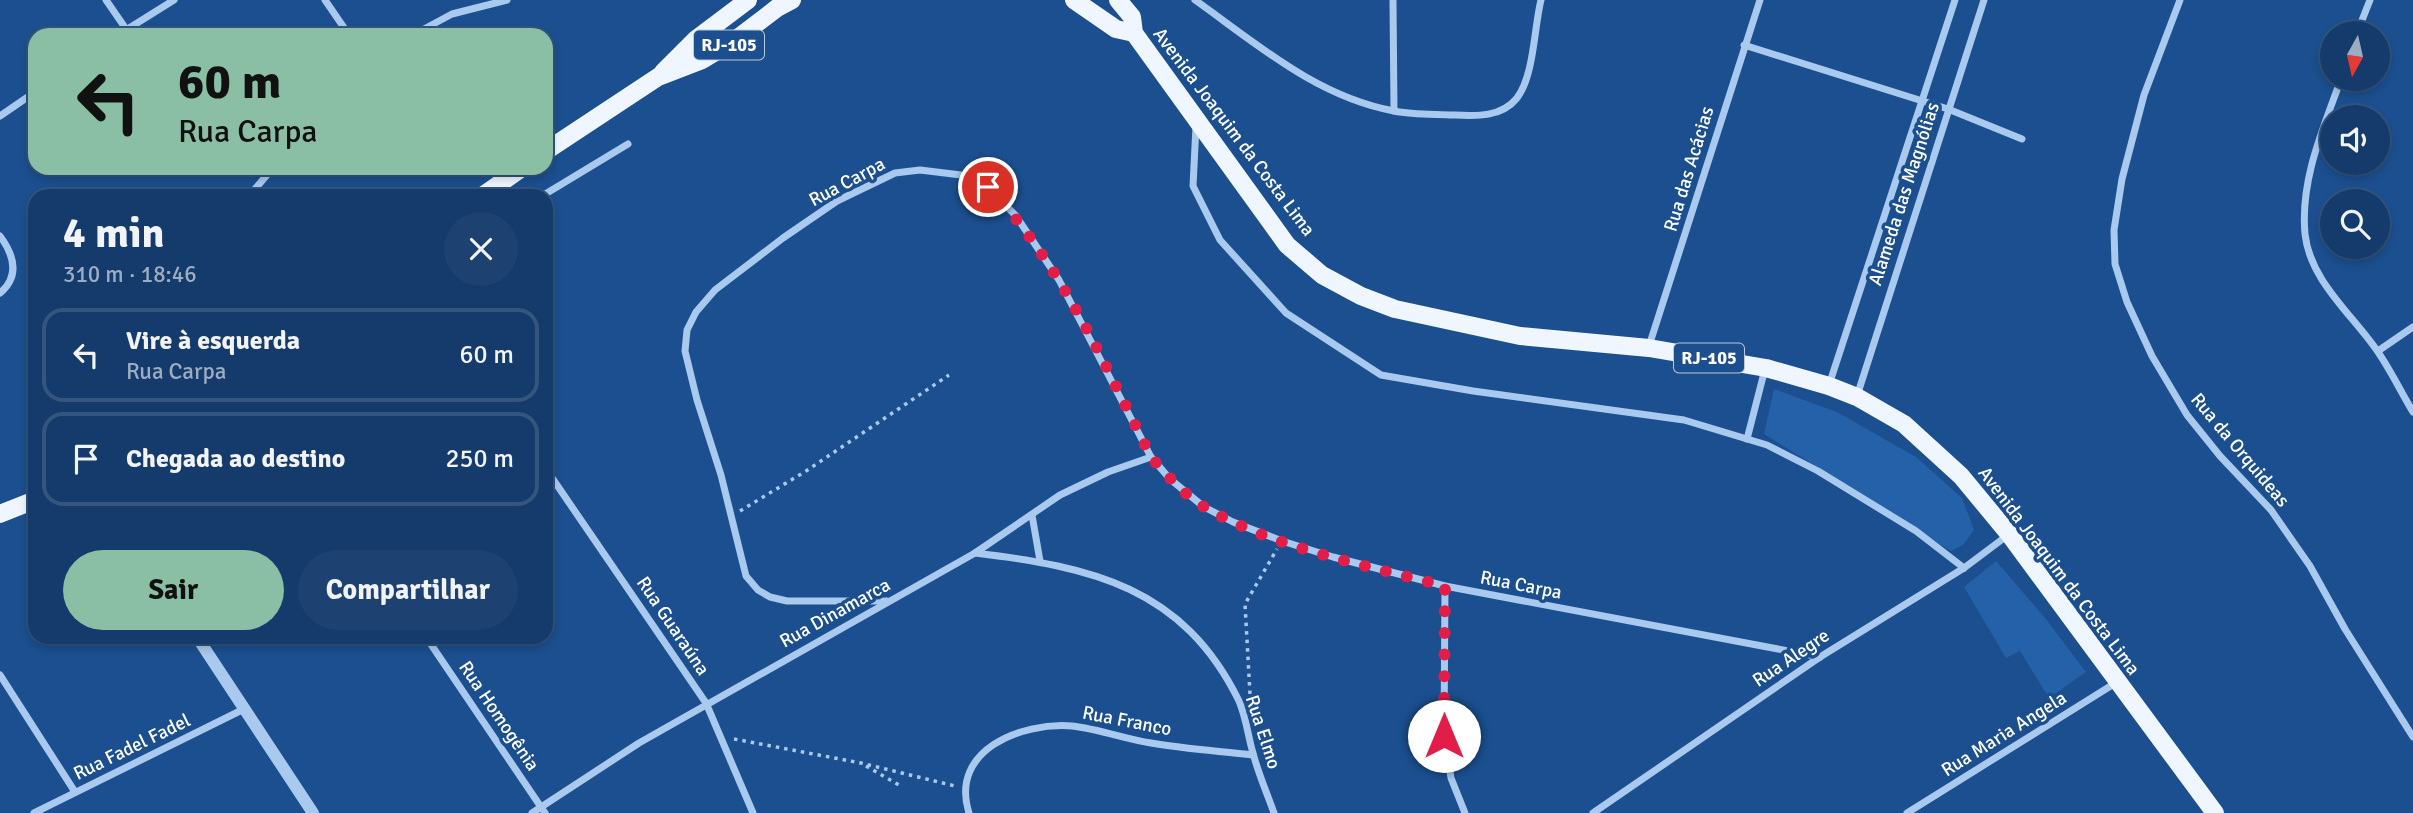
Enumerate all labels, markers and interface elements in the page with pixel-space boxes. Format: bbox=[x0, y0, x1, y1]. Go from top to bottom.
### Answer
north arrow bbox=[2320, 21, 2390, 91]
map controls bbox=[2320, 21, 2390, 259]
street label: Avenida Joaquim da Costa Lima bbox=[1148, 23, 1320, 241]
road number: RJ-105 bbox=[694, 31, 764, 60]
text: 60 m bbox=[178, 52, 281, 112]
icon: left bbox=[63, 56, 154, 147]
street label: Alameda das Magnólias bbox=[1863, 99, 1945, 289]
street label: Rua das Acácias bbox=[1659, 104, 1719, 234]
button: sound bbox=[2320, 105, 2390, 175]
text: Rua Carpa bbox=[178, 112, 318, 151]
street label: Rua Carpa bbox=[805, 152, 889, 212]
pin bbox=[958, 157, 1018, 217]
icon: arrive bbox=[969, 168, 1007, 206]
button: search bbox=[2320, 189, 2390, 259]
text: 4 min bbox=[63, 208, 164, 259]
button: close bbox=[444, 212, 518, 286]
text: 310 m · 18:46 bbox=[63, 260, 197, 289]
text: Vire à esquerda bbox=[126, 325, 300, 357]
icon: left bbox=[67, 336, 105, 374]
text: 60 m bbox=[459, 339, 514, 371]
road number: RJ-105 bbox=[1674, 344, 1744, 372]
text: Rua Carpa bbox=[126, 357, 226, 386]
street label: Rua da Orquideas bbox=[2185, 388, 2295, 512]
icon: arrive bbox=[67, 440, 105, 478]
text: Chegada ao destino bbox=[126, 443, 345, 475]
text: 250 m bbox=[445, 443, 514, 475]
street label: Avenida Joaquim da Costa Lima bbox=[1973, 462, 2145, 680]
button: Sair bbox=[63, 550, 284, 630]
button: Compartilhar bbox=[298, 550, 518, 630]
street label: Rua Carpa bbox=[1478, 565, 1564, 605]
street label: Rua Guaraúna bbox=[631, 572, 715, 680]
street label: Rua Dinamarca bbox=[776, 573, 894, 653]
street label: Rua Alegre bbox=[1748, 624, 1834, 692]
street label: Rua Homogênia bbox=[453, 656, 545, 776]
street label: Rua Maria Angela bbox=[1937, 686, 2071, 782]
street label: Rua Elmo bbox=[1240, 692, 1286, 772]
position arrow bbox=[1407, 699, 1481, 773]
street label: Rua Franco bbox=[1080, 701, 1174, 741]
street label: Rua Fadel Fadel bbox=[70, 708, 194, 786]

